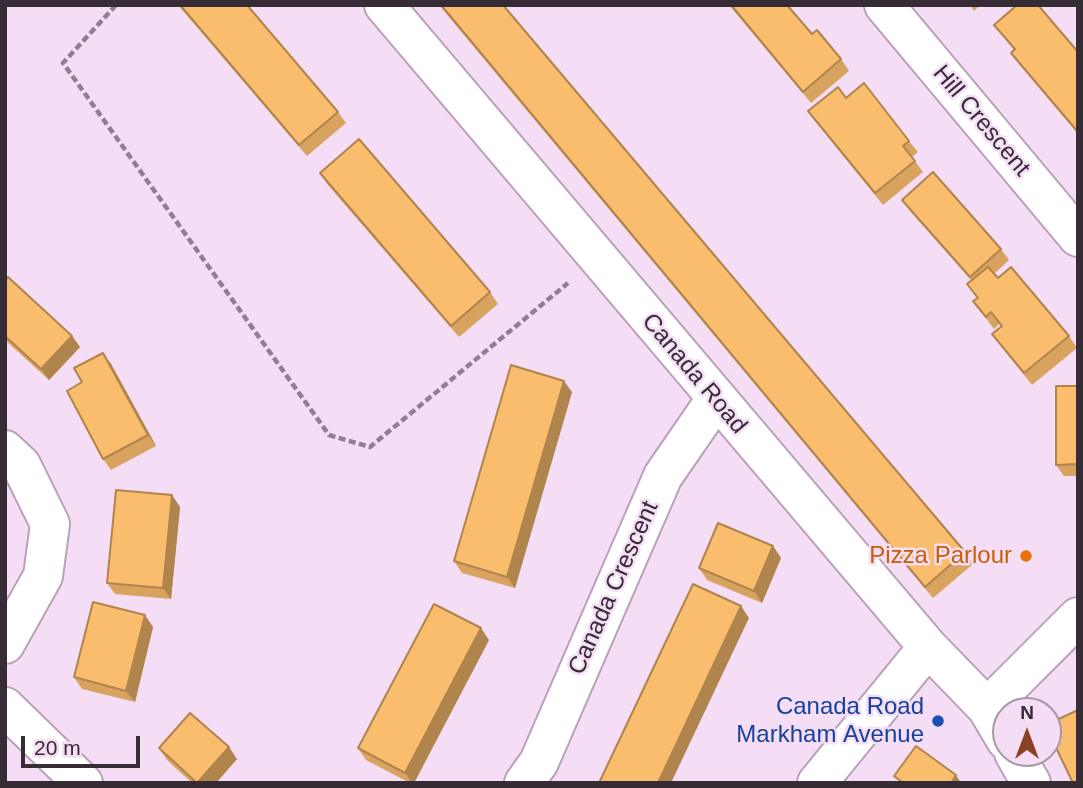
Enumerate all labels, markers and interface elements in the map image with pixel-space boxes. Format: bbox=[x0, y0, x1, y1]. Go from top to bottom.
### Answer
street label: Hill Crescent bbox=[926, 60, 1036, 182]
street label: Canada Road bbox=[635, 308, 753, 440]
street label: Canada Crescent bbox=[563, 497, 665, 679]
place label: Pizza Parlour bbox=[869, 542, 1012, 570]
marker: Pizza Parlour bbox=[1018, 548, 1034, 564]
place label: Canada Road Markham Avenue bbox=[736, 693, 924, 749]
north arrow bbox=[992, 697, 1062, 767]
text: N bbox=[1020, 702, 1034, 723]
marker: Canada Road Markham Avenue bbox=[930, 713, 946, 729]
scale bar bbox=[24, 722, 144, 766]
text: 20 m bbox=[34, 736, 81, 759]

